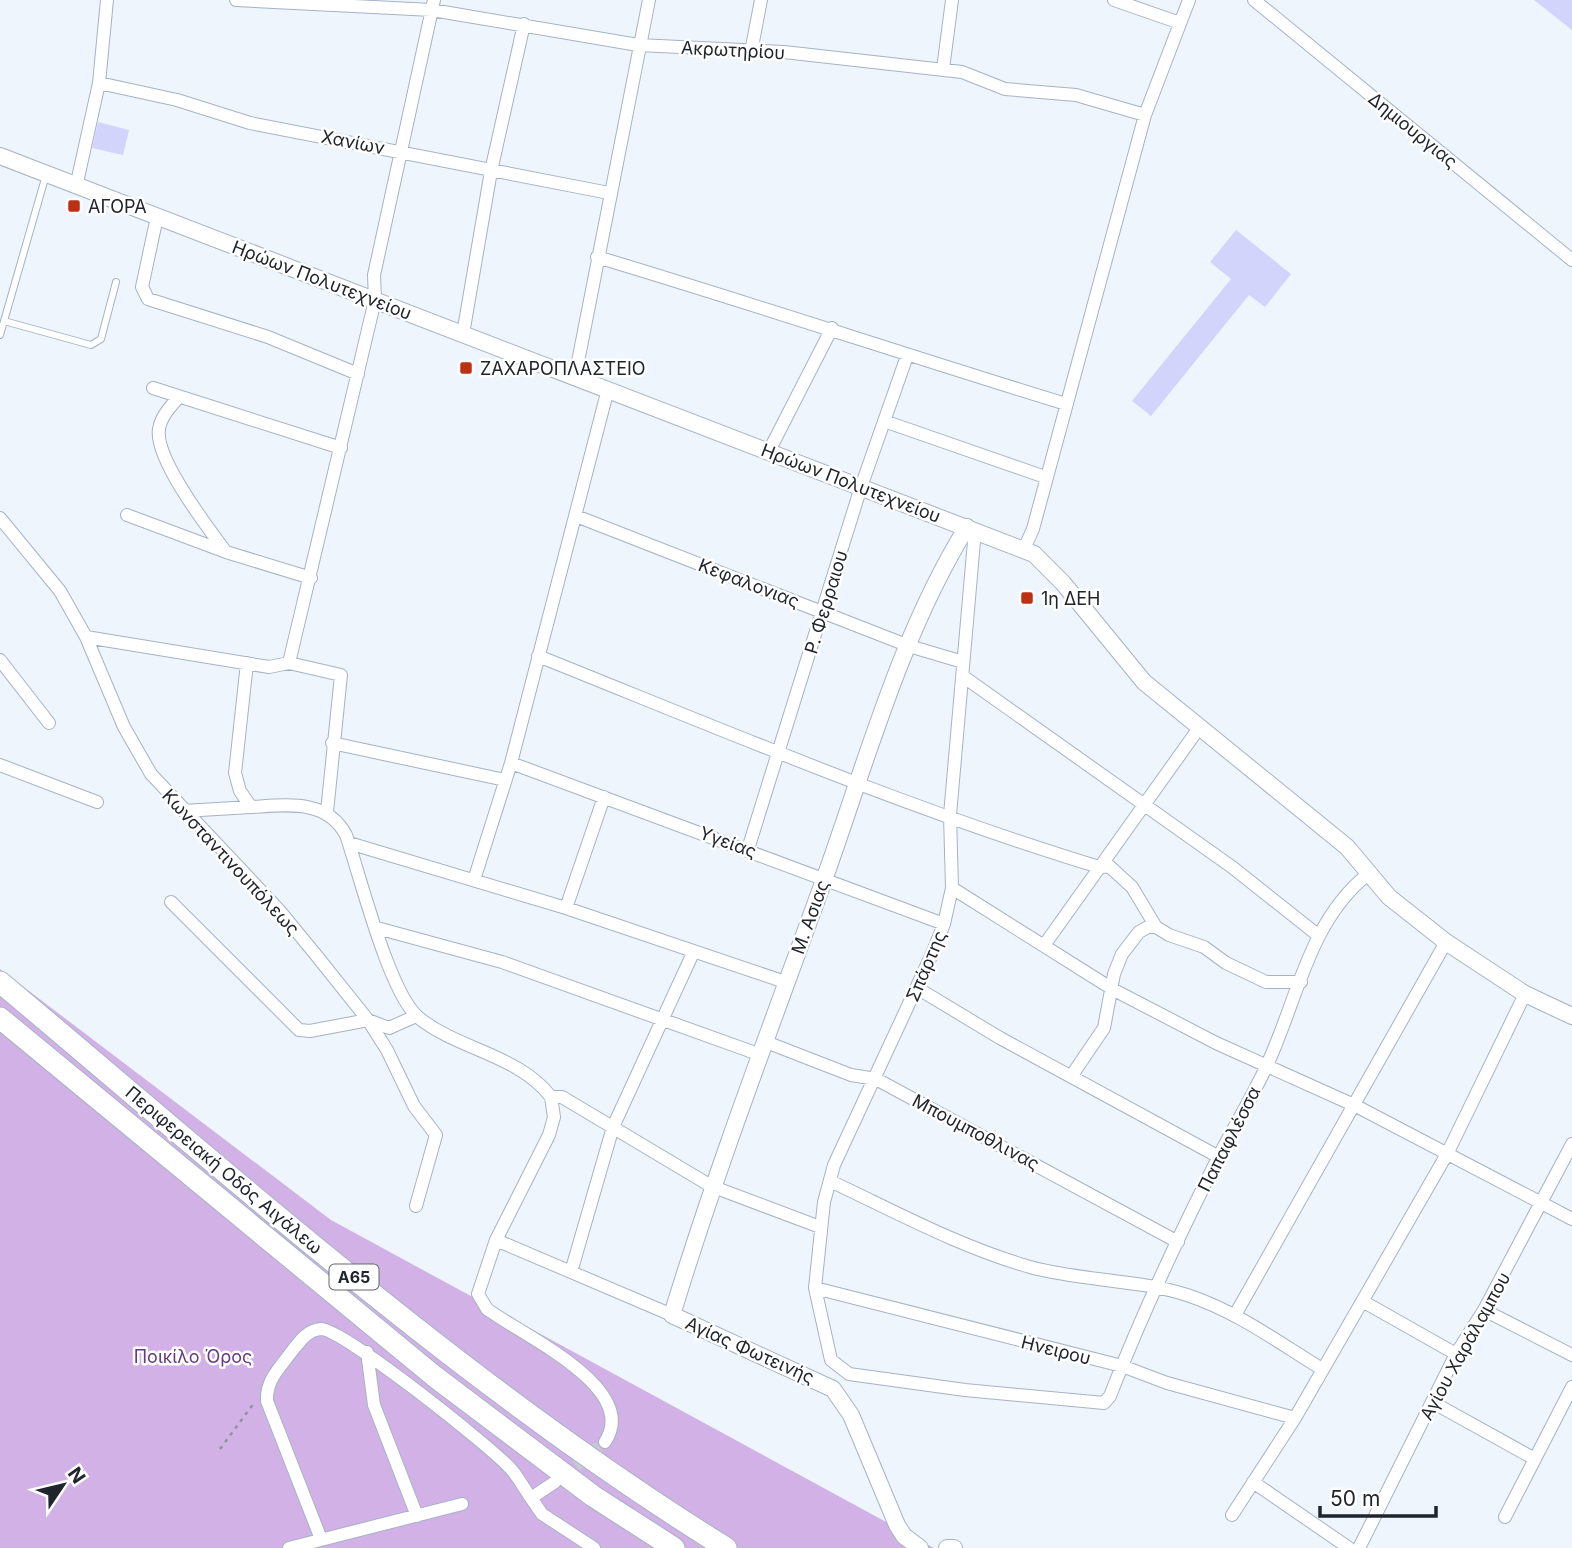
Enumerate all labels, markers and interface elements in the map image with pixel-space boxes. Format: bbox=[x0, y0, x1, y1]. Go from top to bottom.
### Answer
street label: Ακρωτηρίου bbox=[680, 37, 786, 63]
street label: Δημιουργιας bbox=[1364, 88, 1462, 172]
street label: Χανίων bbox=[319, 126, 387, 159]
place label: ΑΓΟΡΑ bbox=[88, 196, 147, 217]
marker: ΑΓΟΡΑ bbox=[66, 198, 82, 214]
street label: Ηρώων Πολυτεχνείου bbox=[229, 236, 415, 324]
place label: ΖΑΧΑΡΟΠΛΑΣΤΕΙΟ bbox=[480, 358, 646, 379]
marker: ΖΑΧΑΡΟΠΛΑΣΤΕΙΟ bbox=[458, 360, 474, 376]
street label: Ηρώων Πολυτεχνείου bbox=[758, 439, 944, 527]
street label: Ρ. Φερραιου bbox=[800, 548, 852, 656]
street label: Κεφαλονιας bbox=[696, 554, 802, 612]
place label: 1η ΔΕΗ bbox=[1041, 588, 1100, 609]
marker: 1η ΔΕΗ bbox=[1019, 590, 1035, 606]
street label: Κωνσταντινουπόλεως bbox=[158, 785, 304, 939]
street label: Υγείας bbox=[697, 822, 759, 862]
street label: Μ. Ασιας bbox=[787, 877, 833, 957]
street label: Σπάρτης bbox=[902, 927, 950, 1005]
street label: Περιφερειακή Οδός Αιγάλεω bbox=[122, 1082, 326, 1258]
street label: Παπαφλέσσα bbox=[1193, 1083, 1265, 1195]
street label: Μπουμποθλινας bbox=[909, 1090, 1043, 1174]
road number: Α65 bbox=[330, 1264, 378, 1289]
street label: Αγίου Χαράλαμπου bbox=[1416, 1268, 1514, 1424]
street label: Αγίας Φωτεινής bbox=[682, 1312, 818, 1388]
street label: Ηνειρου bbox=[1019, 1331, 1093, 1369]
park label: Ποικίλο Όρος bbox=[134, 1346, 252, 1367]
north arrow bbox=[28, 1450, 98, 1520]
text: N bbox=[63, 1463, 90, 1488]
scale bar bbox=[1320, 1474, 1436, 1518]
text: 50 m bbox=[1330, 1486, 1380, 1511]

